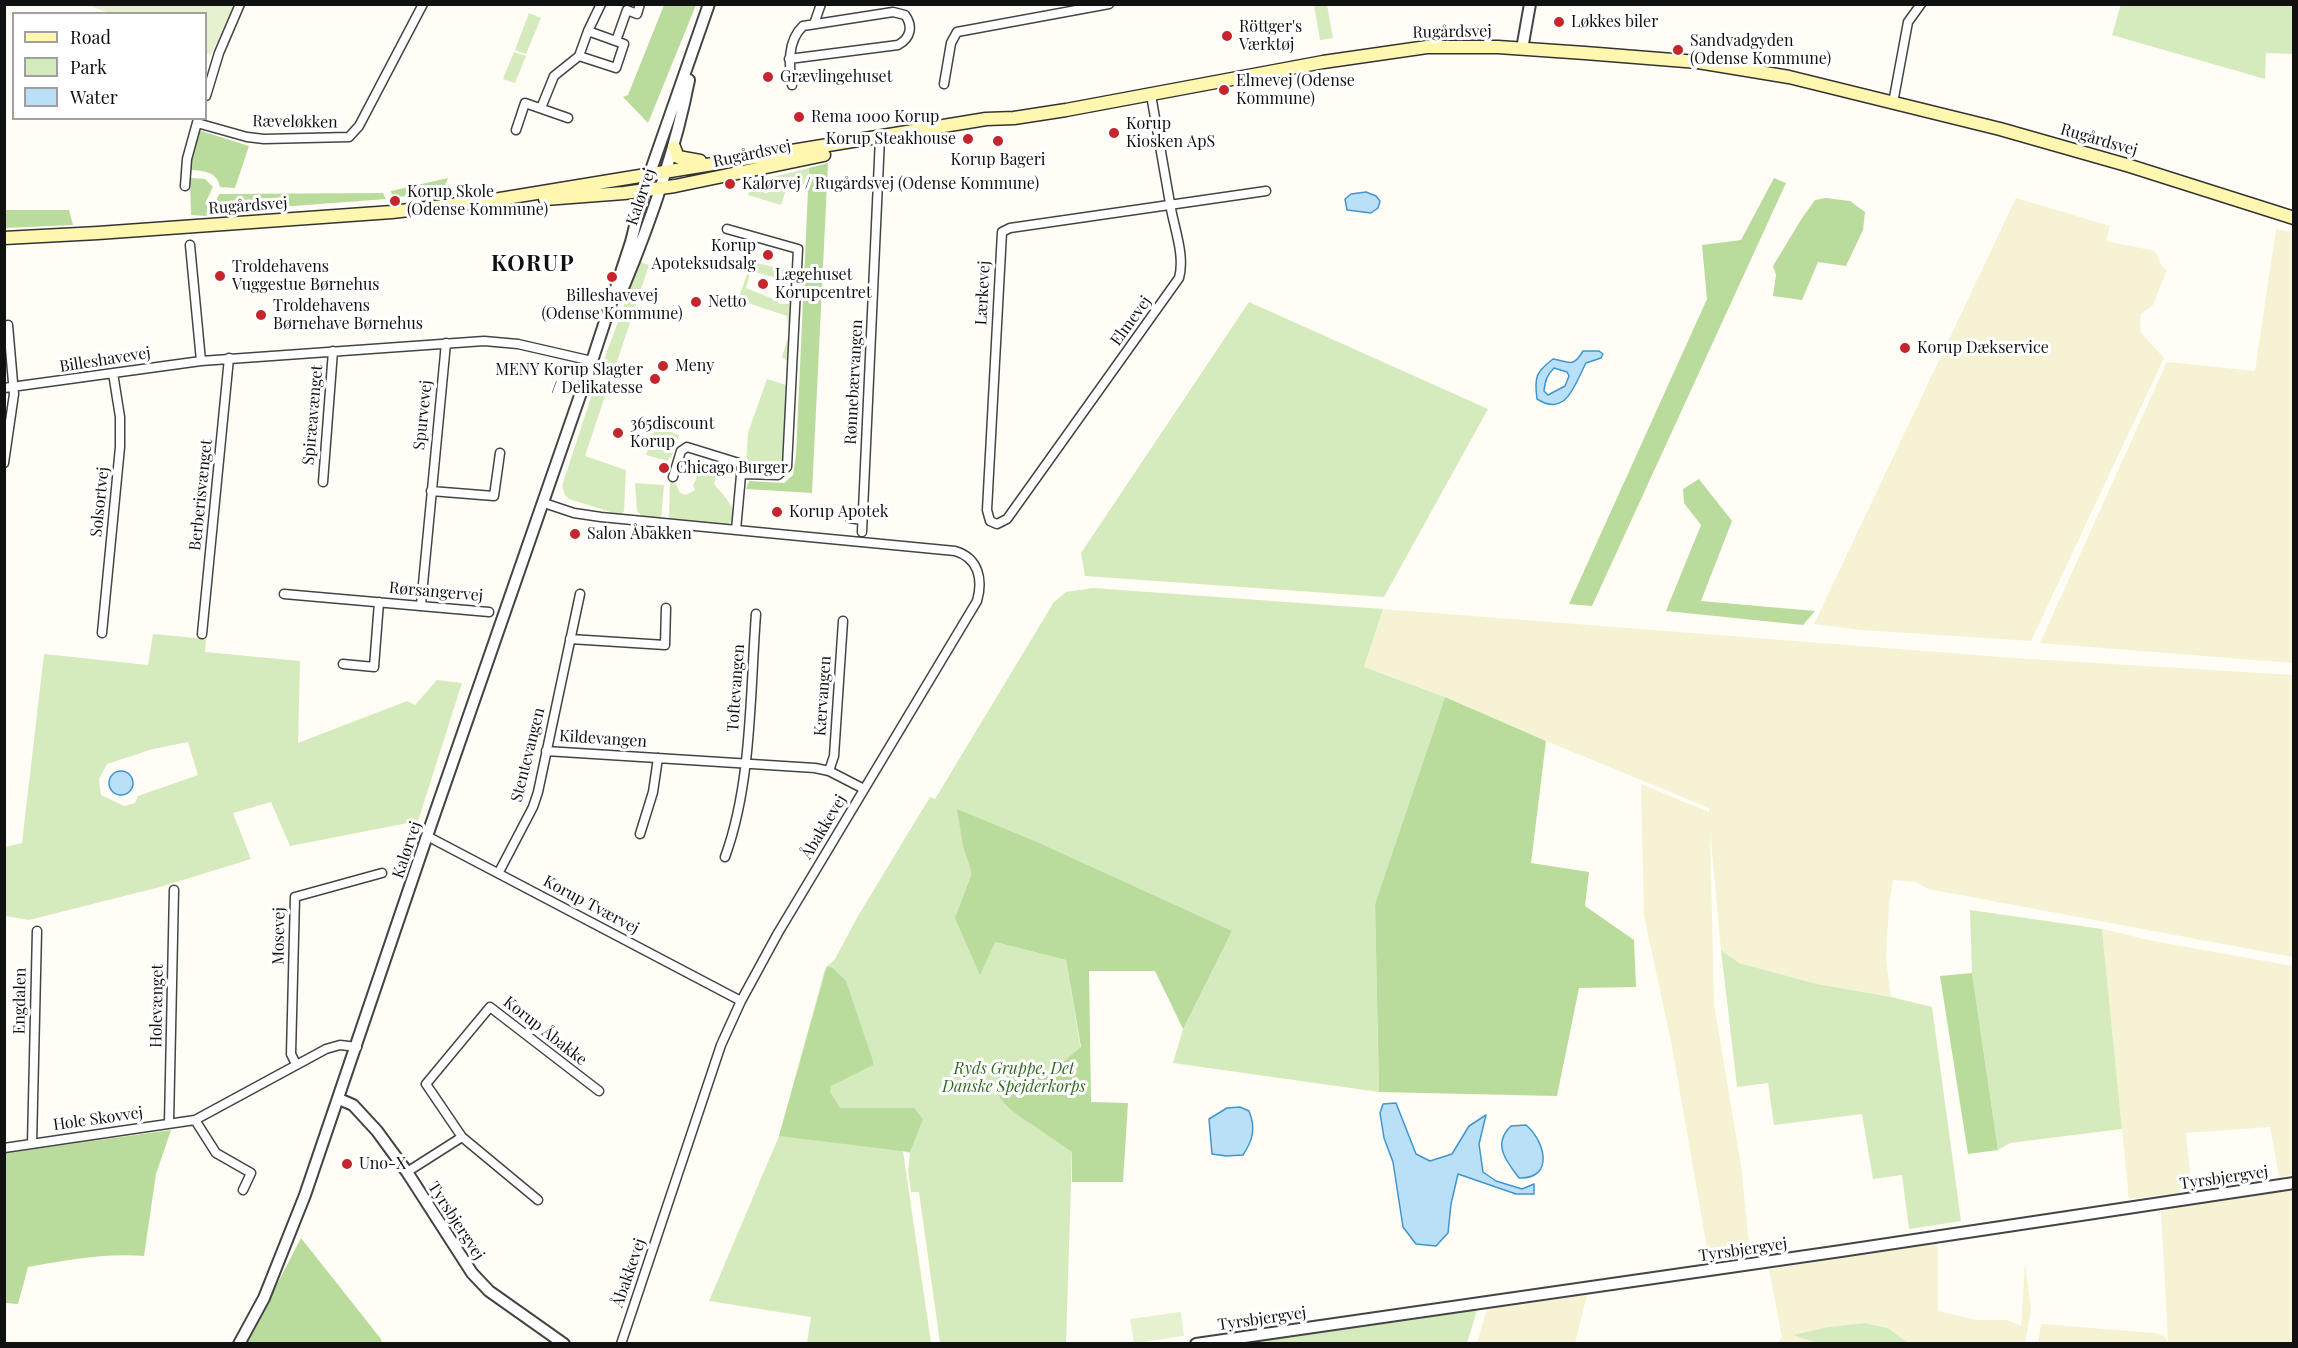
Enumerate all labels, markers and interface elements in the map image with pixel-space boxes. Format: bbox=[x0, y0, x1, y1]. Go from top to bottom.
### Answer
legend bbox=[12, 12, 207, 120]
place label: Løkkes biler bbox=[1571, 12, 1658, 32]
marker: Løkkes biler bbox=[1552, 15, 1566, 29]
place label: Röttger's Værktøj bbox=[1239, 17, 1302, 55]
street label: Rugårdsvej bbox=[1412, 22, 1492, 42]
text: Road bbox=[70, 25, 111, 49]
marker: Röttger's Værktøj bbox=[1220, 29, 1234, 43]
place label: Sandvadgyden (Odense Kommune) bbox=[1690, 31, 1831, 69]
marker: Sandvadgyden (Odense Kommune) bbox=[1671, 43, 1685, 57]
text: Park bbox=[70, 55, 107, 79]
place label: Grævlingehuset bbox=[780, 67, 892, 87]
marker: Grævlingehuset bbox=[761, 70, 775, 84]
place label: Elmevej (Odense Kommune) bbox=[1236, 71, 1355, 109]
marker: Elmevej (Odense Kommune) bbox=[1217, 83, 1231, 97]
text: Water bbox=[70, 85, 118, 109]
place label: Rema 1000 Korup bbox=[811, 107, 939, 127]
marker: Rema 1000 Korup bbox=[792, 110, 806, 124]
street label: Ræveløkken bbox=[252, 112, 338, 132]
place label: Korup Kiosken ApS bbox=[1126, 114, 1215, 152]
street label: Rugårdsvej bbox=[2058, 120, 2140, 160]
marker: Korup Kiosken ApS bbox=[1107, 126, 1121, 140]
place label: Korup Steakhouse bbox=[826, 129, 956, 149]
marker: Korup Steakhouse bbox=[961, 132, 975, 146]
marker: Korup Bageri bbox=[991, 134, 1005, 148]
street label: Rugårdsvej bbox=[711, 136, 793, 172]
place label: Korup Bageri bbox=[950, 150, 1046, 170]
street label: Kalørvej bbox=[622, 166, 660, 228]
place label: Kalørvej / Rugårdsvej (Odense Kommune) bbox=[742, 174, 1039, 194]
marker: Kalørvej / Rugårdsvej (Odense Kommune) bbox=[723, 177, 737, 191]
place label: Korup Skole (Odense Kommune) bbox=[407, 182, 548, 220]
street label: Rugårdsvej bbox=[208, 194, 288, 218]
marker: Korup Skole (Odense Kommune) bbox=[388, 194, 402, 208]
place label: Korup Apoteksudsalg bbox=[651, 236, 756, 274]
marker: Korup Apoteksudsalg bbox=[761, 248, 775, 262]
district label: KORUP bbox=[491, 251, 575, 277]
place label: Troldehavens Vuggestue Børnehus bbox=[232, 257, 379, 295]
street label: Lærkevej bbox=[972, 260, 994, 326]
place label: Lægehuset Korupcentret bbox=[775, 265, 872, 303]
marker: Troldehavens Vuggestue Børnehus bbox=[213, 269, 227, 283]
marker: Billeshavevej (Odense Kommune) bbox=[605, 270, 619, 284]
marker: Lægehuset Korupcentret bbox=[756, 277, 770, 291]
place label: Billeshavevej (Odense Kommune) bbox=[541, 286, 683, 324]
place label: Netto bbox=[708, 292, 747, 312]
street label: Elmevej bbox=[1107, 292, 1155, 350]
marker: Netto bbox=[689, 295, 703, 309]
place label: Troldehavens Børnehave Børnehus bbox=[273, 296, 423, 334]
marker: Troldehavens Børnehave Børnehus bbox=[254, 308, 268, 322]
street label: Rønnebærvangen bbox=[841, 319, 867, 445]
place label: Korup Dækservice bbox=[1917, 338, 2049, 358]
marker: Korup Dækservice bbox=[1898, 341, 1912, 355]
street label: Billeshavevej bbox=[58, 343, 152, 377]
place label: Meny bbox=[675, 356, 714, 376]
marker: Meny bbox=[656, 359, 670, 373]
place label: MENY Korup Slagter / Delikatesse bbox=[495, 360, 643, 398]
street label: Spiræavænget bbox=[299, 364, 327, 466]
marker: MENY Korup Slagter / Delikatesse bbox=[648, 372, 662, 386]
street label: Spurvevej bbox=[410, 379, 436, 451]
place label: 365discount Korup bbox=[630, 414, 714, 452]
marker: 365discount Korup bbox=[611, 426, 625, 440]
street label: Berberisvænget bbox=[186, 438, 216, 552]
place label: Chicago Burger bbox=[676, 458, 788, 478]
marker: Chicago Burger bbox=[657, 461, 671, 475]
street label: Solsortvej bbox=[87, 466, 113, 538]
place label: Korup Apotek bbox=[789, 502, 889, 522]
marker: Korup Apotek bbox=[770, 505, 784, 519]
place label: Salon Åbakken bbox=[587, 524, 692, 544]
marker: Salon Åbakken bbox=[568, 527, 582, 541]
street label: Rørsangervej bbox=[388, 578, 484, 606]
street label: Toftevangen bbox=[723, 643, 749, 733]
street label: Kærvangen bbox=[811, 655, 835, 737]
street label: Stentevangen bbox=[507, 706, 549, 804]
street label: Kildevangen bbox=[558, 726, 648, 752]
street label: Åbakkevej bbox=[797, 791, 851, 863]
street label: Kalørvej bbox=[388, 819, 426, 881]
street label: Korup Tværvej bbox=[540, 872, 642, 938]
street label: Mosevej bbox=[269, 907, 289, 965]
street label: Holevænget bbox=[147, 964, 167, 1048]
street label: Engdalen bbox=[10, 967, 30, 1035]
street label: Korup Åbakke bbox=[499, 992, 591, 1070]
park label: Ryds Gruppe, Det Danske Spejderkorps bbox=[942, 1059, 1086, 1097]
street label: Hole Skovvej bbox=[52, 1103, 144, 1135]
place label: Uno-X bbox=[359, 1154, 406, 1174]
marker: Uno-X bbox=[340, 1157, 354, 1171]
street label: Tyrsbjergvej bbox=[2179, 1162, 2269, 1194]
street label: Tyrsbjergvej bbox=[424, 1178, 488, 1264]
street label: Tyrsbjergvej bbox=[1698, 1234, 1788, 1266]
street label: Åbakkevej bbox=[608, 1236, 650, 1310]
street label: Tyrsbjergvej bbox=[1217, 1303, 1307, 1335]

